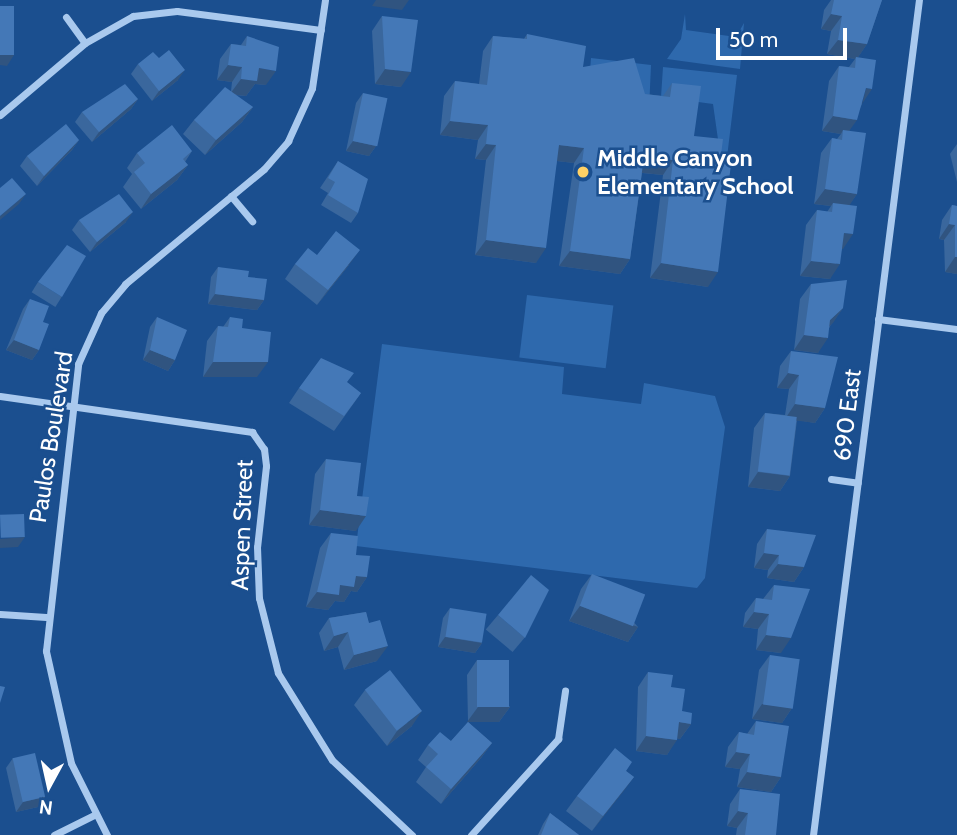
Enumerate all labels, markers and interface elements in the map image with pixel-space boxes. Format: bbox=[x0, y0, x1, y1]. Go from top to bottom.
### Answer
scale bar bbox=[719, 14, 850, 58]
text: 50 m bbox=[729, 27, 778, 52]
place label: Middle Canyon Elementary School bbox=[597, 144, 794, 200]
marker: Middle Canyon Elementary School bbox=[575, 164, 591, 180]
street label: Paulos Boulevard bbox=[23, 349, 79, 525]
street label: 690 East bbox=[827, 367, 867, 463]
street label: Aspen Street bbox=[225, 459, 259, 591]
north arrow bbox=[14, 751, 84, 821]
text: N bbox=[38, 795, 54, 820]

